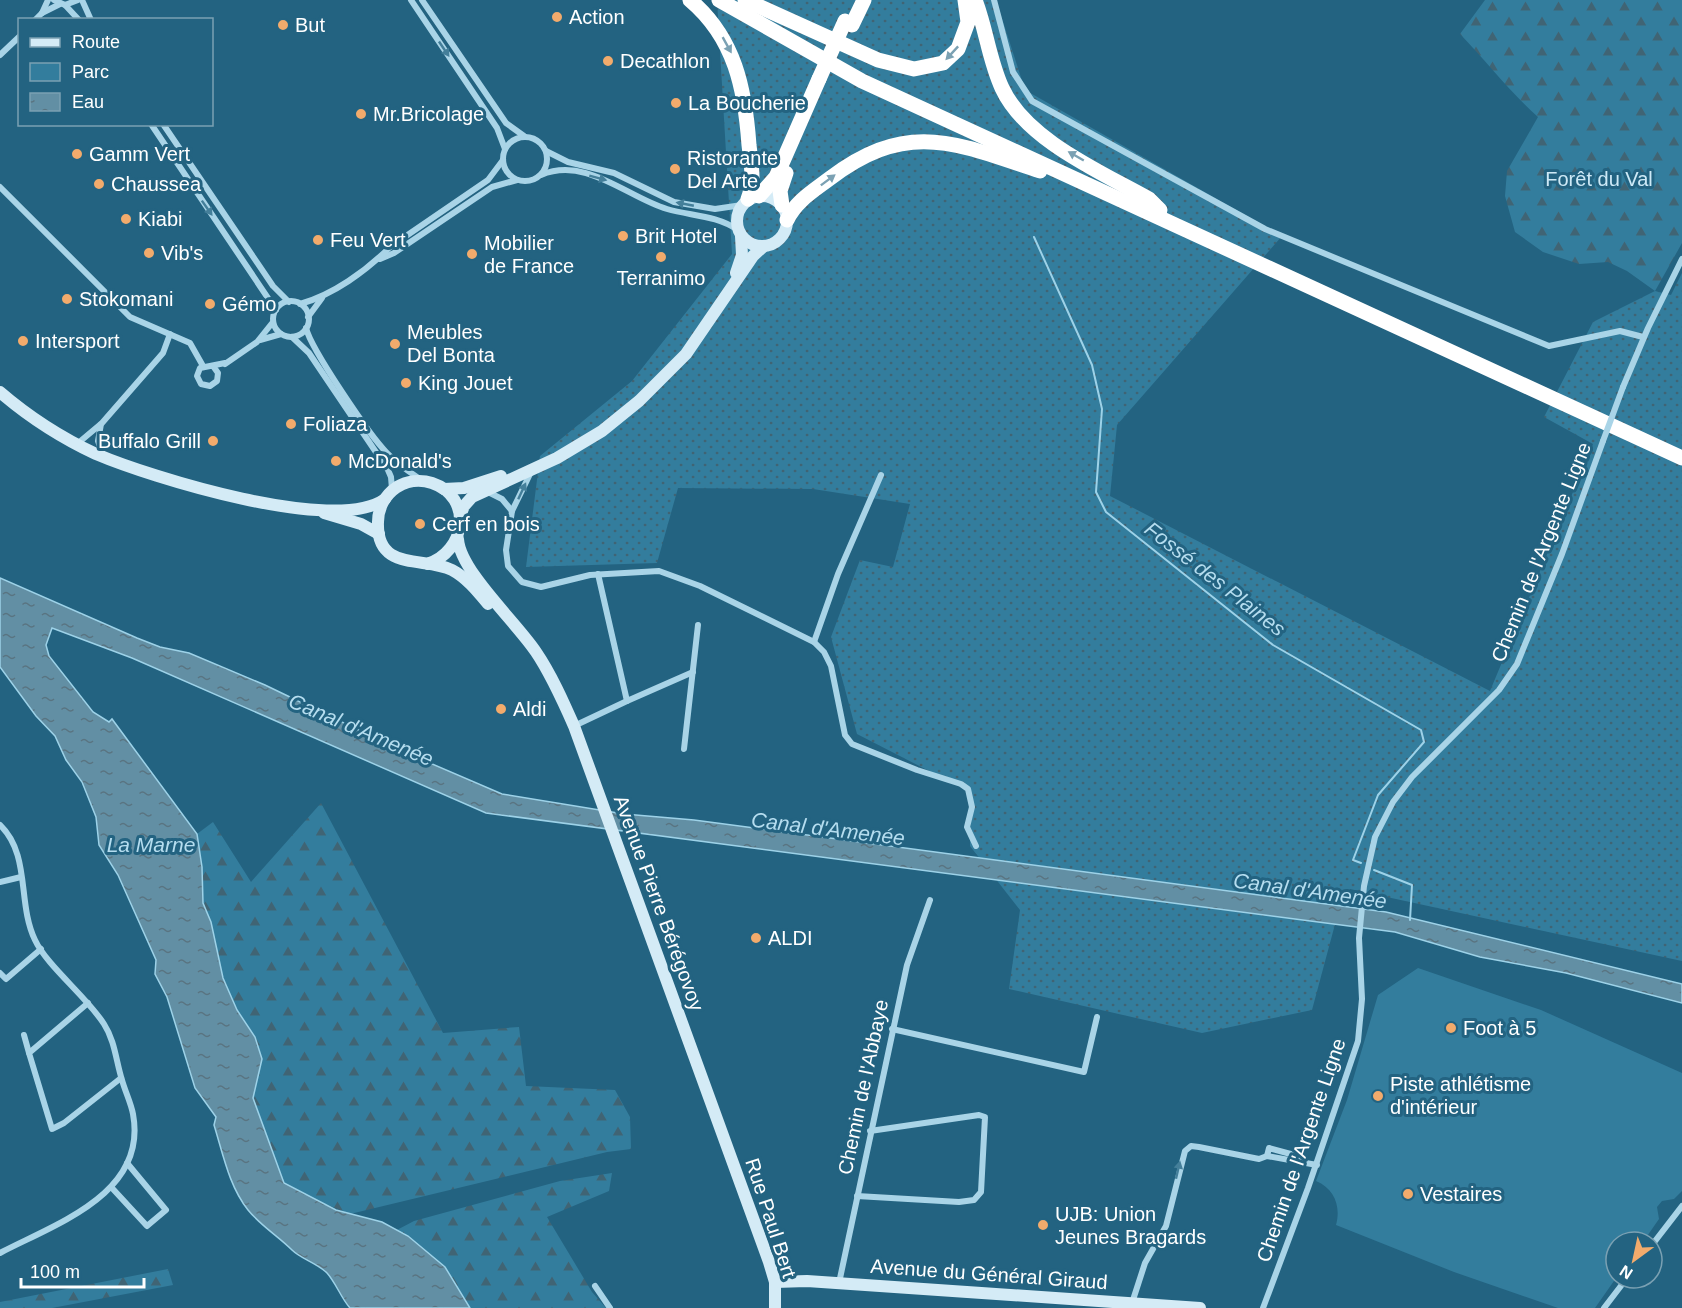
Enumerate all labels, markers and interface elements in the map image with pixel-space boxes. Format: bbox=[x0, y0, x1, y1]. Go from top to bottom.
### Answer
place label: Action bbox=[569, 6, 625, 28]
marker: Action bbox=[550, 10, 564, 24]
place label: But bbox=[295, 14, 325, 36]
legend bbox=[18, 18, 213, 126]
marker: But bbox=[276, 18, 290, 32]
text: Route bbox=[72, 32, 120, 52]
one-way arrow bbox=[722, 37, 732, 54]
one-way arrow bbox=[438, 40, 450, 56]
one-way arrow bbox=[945, 46, 959, 61]
place label: Decathlon bbox=[620, 50, 710, 72]
marker: Decathlon bbox=[601, 54, 615, 68]
text: Parc bbox=[72, 62, 109, 82]
text: Eau bbox=[72, 92, 104, 112]
place label: La Boucherie bbox=[688, 92, 806, 114]
marker: La Boucherie bbox=[669, 96, 683, 110]
place label: Mr.Bricolage bbox=[373, 103, 484, 125]
marker: Mr.Bricolage bbox=[354, 107, 368, 121]
place label: Gamm Vert bbox=[89, 143, 191, 165]
marker: Gamm Vert bbox=[70, 147, 84, 161]
place label: Ristorante Del Arte bbox=[687, 147, 778, 192]
one-way arrow bbox=[1068, 151, 1084, 162]
marker: Ristorante Del Arte bbox=[668, 162, 682, 176]
park label: Forêt du Val bbox=[1545, 168, 1653, 190]
place label: Chaussea bbox=[111, 173, 202, 195]
one-way arrow bbox=[589, 173, 607, 183]
one-way arrow bbox=[820, 173, 836, 186]
marker: Chaussea bbox=[92, 177, 106, 191]
one-way arrow bbox=[201, 199, 213, 215]
one-way arrow bbox=[675, 199, 694, 208]
place label: Kiabi bbox=[138, 208, 182, 230]
marker: Kiabi bbox=[119, 212, 133, 226]
place label: Brit Hotel bbox=[635, 225, 717, 247]
place label: Feu Vert bbox=[330, 229, 406, 251]
marker: Brit Hotel bbox=[616, 229, 630, 243]
place label: Mobilier de France bbox=[484, 232, 574, 277]
marker: Feu Vert bbox=[311, 233, 325, 247]
place label: Vib's bbox=[161, 242, 203, 264]
marker: Vib's bbox=[142, 246, 156, 260]
marker: Mobilier de France bbox=[465, 247, 479, 261]
marker: Terranimo bbox=[654, 250, 668, 264]
place label: Terranimo bbox=[617, 267, 705, 289]
place label: Stokomani bbox=[79, 288, 174, 310]
marker: Stokomani bbox=[60, 292, 74, 306]
place label: Gémo bbox=[222, 293, 276, 315]
marker: Gémo bbox=[203, 297, 217, 311]
place label: Meubles Del Bonta bbox=[407, 321, 496, 366]
place label: Intersport bbox=[35, 330, 120, 352]
marker: Intersport bbox=[16, 334, 30, 348]
marker: Meubles Del Bonta bbox=[388, 337, 402, 351]
place label: King Jouet bbox=[418, 372, 513, 394]
marker: King Jouet bbox=[399, 376, 413, 390]
place label: Foliaza bbox=[303, 413, 368, 435]
marker: Foliaza bbox=[284, 417, 298, 431]
place label: Buffalo Grill bbox=[98, 430, 201, 452]
marker: Buffalo Grill bbox=[206, 434, 220, 448]
street label: Chemin de l'Argente Ligne bbox=[1487, 439, 1595, 665]
place label: McDonald's bbox=[348, 450, 452, 472]
marker: McDonald's bbox=[329, 454, 343, 468]
one-way arrow bbox=[517, 483, 526, 500]
place label: Cerf en bois bbox=[432, 513, 540, 535]
marker: Cerf en bois bbox=[413, 517, 427, 531]
water label: Fossé des Plaines bbox=[1141, 517, 1290, 641]
water label: Canal d'Amenée bbox=[286, 689, 437, 770]
place label: Aldi bbox=[513, 698, 546, 720]
marker: Aldi bbox=[494, 702, 508, 716]
street label: Avenue Pierre Bérégovoy bbox=[610, 792, 708, 1014]
water label: Canal d'Amenée bbox=[750, 808, 906, 849]
water label: La Marne bbox=[107, 833, 195, 856]
water label: Canal d'Amenée bbox=[1232, 868, 1388, 913]
place label: ALDI bbox=[768, 927, 812, 949]
marker: ALDI bbox=[749, 931, 763, 945]
street label: Chemin de l'Abbaye bbox=[834, 997, 892, 1177]
place label: Foot à 5 bbox=[1463, 1017, 1536, 1039]
marker: Foot à 5 bbox=[1444, 1021, 1458, 1035]
street label: Chemin de l'Argente Ligne bbox=[1252, 1035, 1350, 1265]
place label: Piste athlétisme d'intérieur bbox=[1390, 1073, 1531, 1118]
marker: Piste athlétisme d'intérieur bbox=[1371, 1089, 1385, 1103]
street label: Rue Paul Bert bbox=[741, 1155, 801, 1281]
one-way arrow bbox=[1174, 1161, 1184, 1179]
place label: Vestaires bbox=[1420, 1183, 1502, 1205]
marker: Vestaires bbox=[1401, 1187, 1415, 1201]
place label: UJB: Union Jeunes Bragards bbox=[1055, 1203, 1206, 1248]
marker: UJB: Union Jeunes Bragards bbox=[1036, 1218, 1050, 1232]
north arrow bbox=[1604, 1230, 1664, 1290]
scale bar bbox=[21, 1251, 144, 1289]
street label: Avenue du Général Giraud bbox=[870, 1255, 1108, 1293]
text: 100 m bbox=[30, 1262, 80, 1282]
text: N bbox=[1617, 1262, 1636, 1282]

